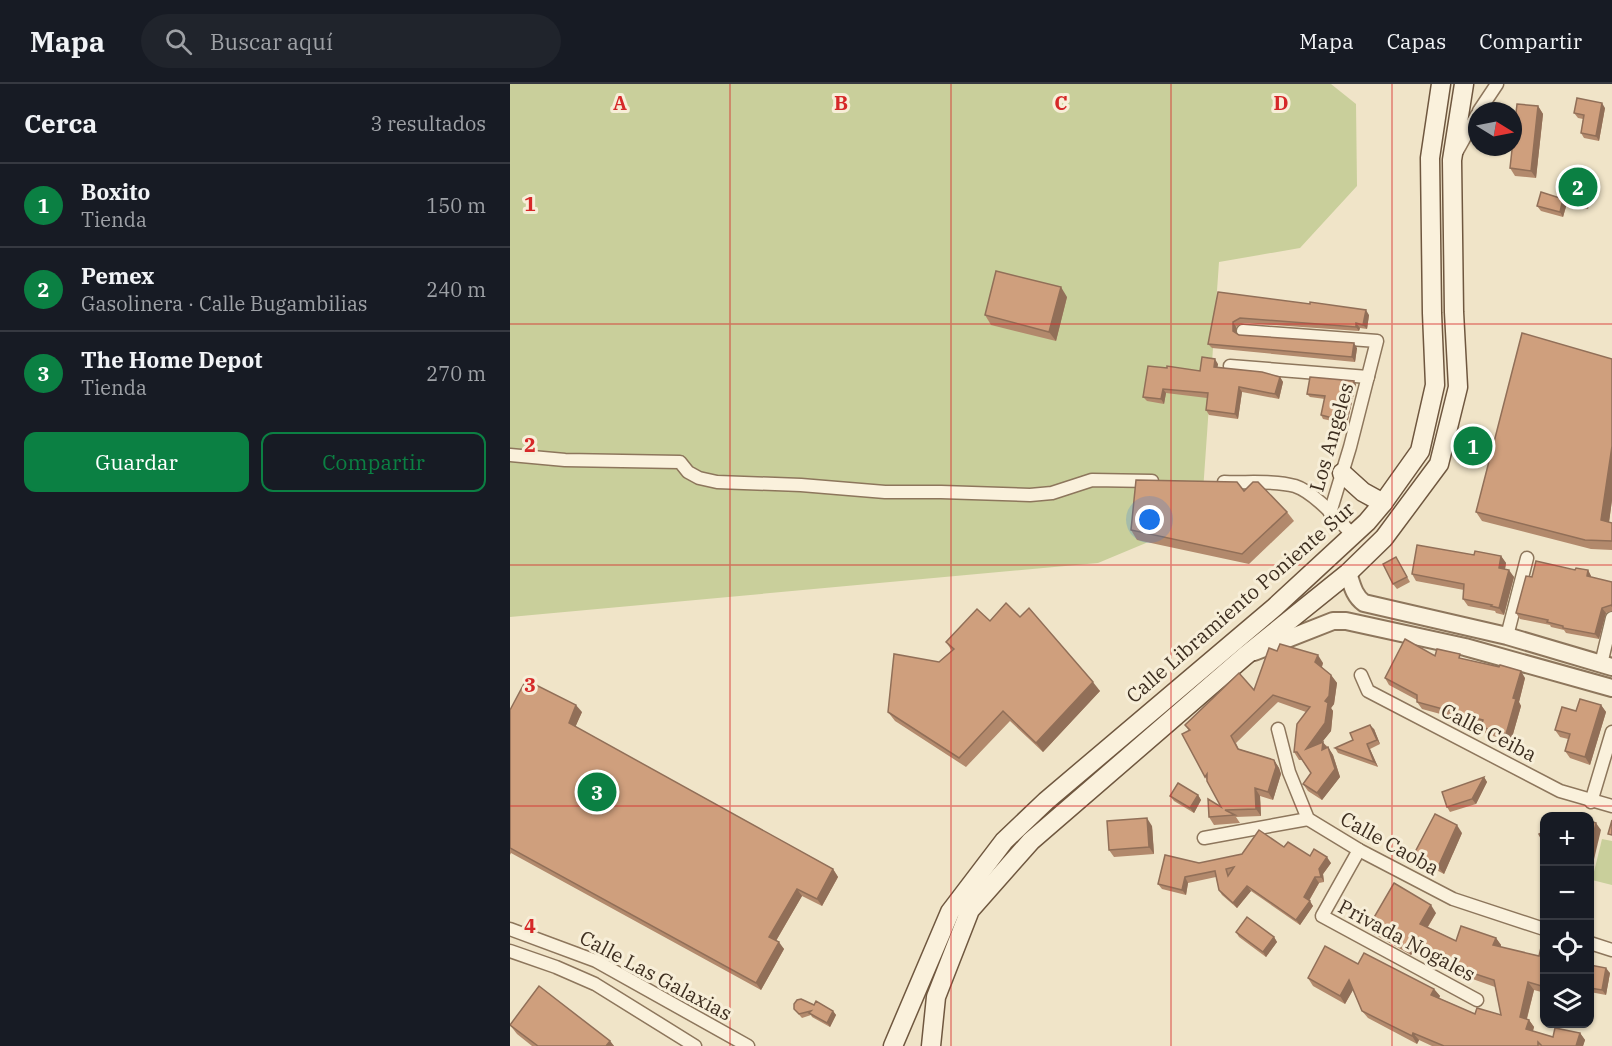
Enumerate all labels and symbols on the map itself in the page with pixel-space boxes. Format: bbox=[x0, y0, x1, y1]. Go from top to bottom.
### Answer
text: A bbox=[613, 89, 627, 116]
text: B bbox=[834, 89, 848, 116]
text: C bbox=[1054, 89, 1068, 116]
text: D bbox=[1273, 89, 1289, 116]
north arrow bbox=[1468, 102, 1522, 156]
pin: 2 bbox=[1558, 164, 1598, 210]
text: 1 bbox=[524, 190, 536, 217]
street label: Los Angeles bbox=[1303, 379, 1359, 495]
pin: 1 bbox=[1454, 424, 1492, 469]
text: 2 bbox=[524, 431, 536, 458]
street label: Calle Libramiento Poniente Sur bbox=[1120, 495, 1360, 709]
your location bbox=[1135, 505, 1164, 534]
text: 3 bbox=[524, 671, 536, 698]
street label: Calle Ceiba bbox=[1437, 696, 1541, 768]
pin: 3 bbox=[578, 770, 616, 814]
street label: Calle Caoba bbox=[1336, 805, 1444, 881]
street label: Privada Nogales bbox=[1334, 893, 1480, 987]
text: 4 bbox=[524, 912, 536, 939]
street label: Calle Las Galaxias bbox=[575, 923, 737, 1027]

